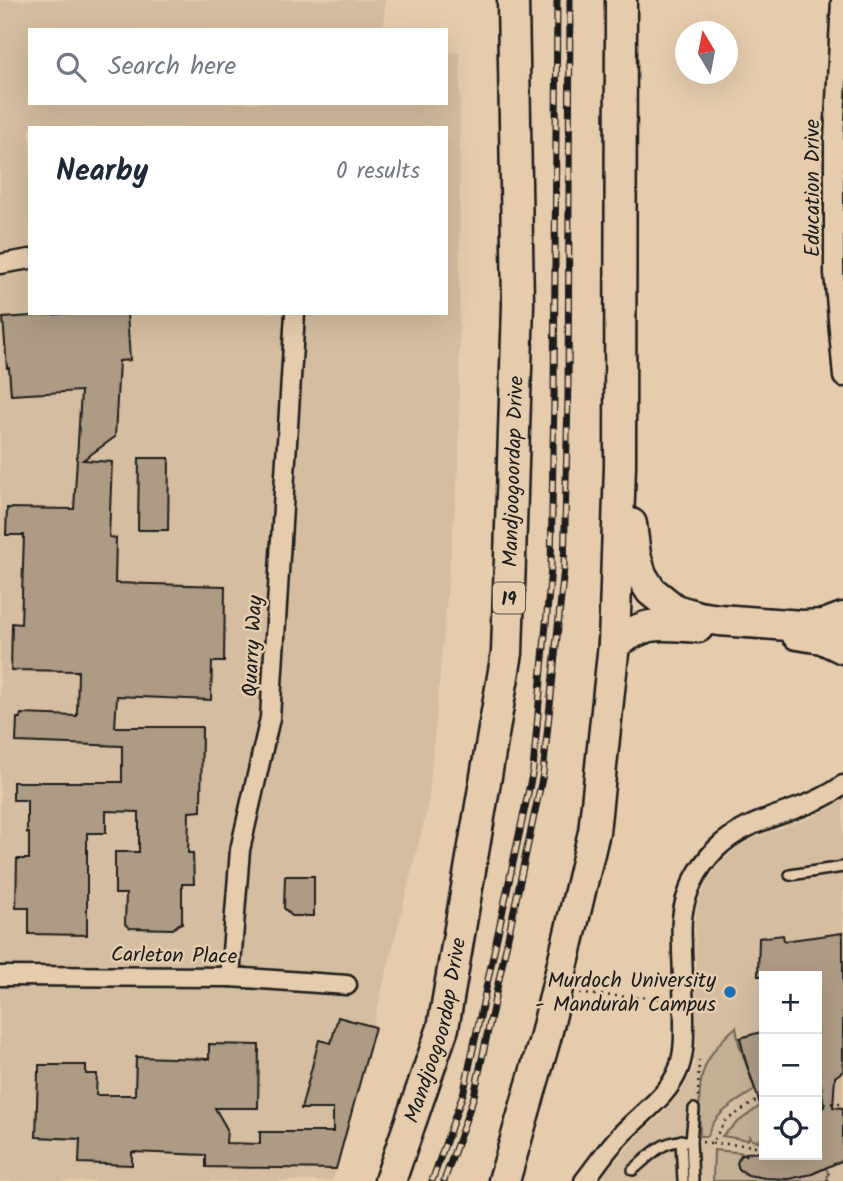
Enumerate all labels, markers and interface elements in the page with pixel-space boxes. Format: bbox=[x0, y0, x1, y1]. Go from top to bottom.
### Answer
north arrow bbox=[675, 21, 738, 84]
search box bbox=[28, 28, 448, 105]
text: Search here bbox=[108, 46, 236, 88]
icon: search bbox=[52, 48, 90, 86]
street label: Education Drive bbox=[797, 118, 830, 257]
text: Nearby bbox=[56, 148, 148, 196]
text: 0 results bbox=[336, 154, 420, 190]
street label: Mandjoogoordap Drive bbox=[495, 375, 534, 568]
road number: 19 bbox=[493, 582, 525, 614]
street label: Quarry Way bbox=[234, 594, 273, 698]
street label: Mandjoogoordap Drive bbox=[396, 935, 476, 1128]
street label: Carleton Place bbox=[110, 939, 238, 974]
place label: Murdoch University - Mandurah Campus bbox=[535, 965, 716, 1022]
map controls bbox=[759, 971, 822, 1160]
button: + bbox=[759, 971, 822, 1034]
marker: Murdoch University - Mandurah Campus bbox=[722, 984, 738, 1000]
button: − bbox=[759, 1034, 822, 1097]
button: locate bbox=[759, 1097, 822, 1160]

